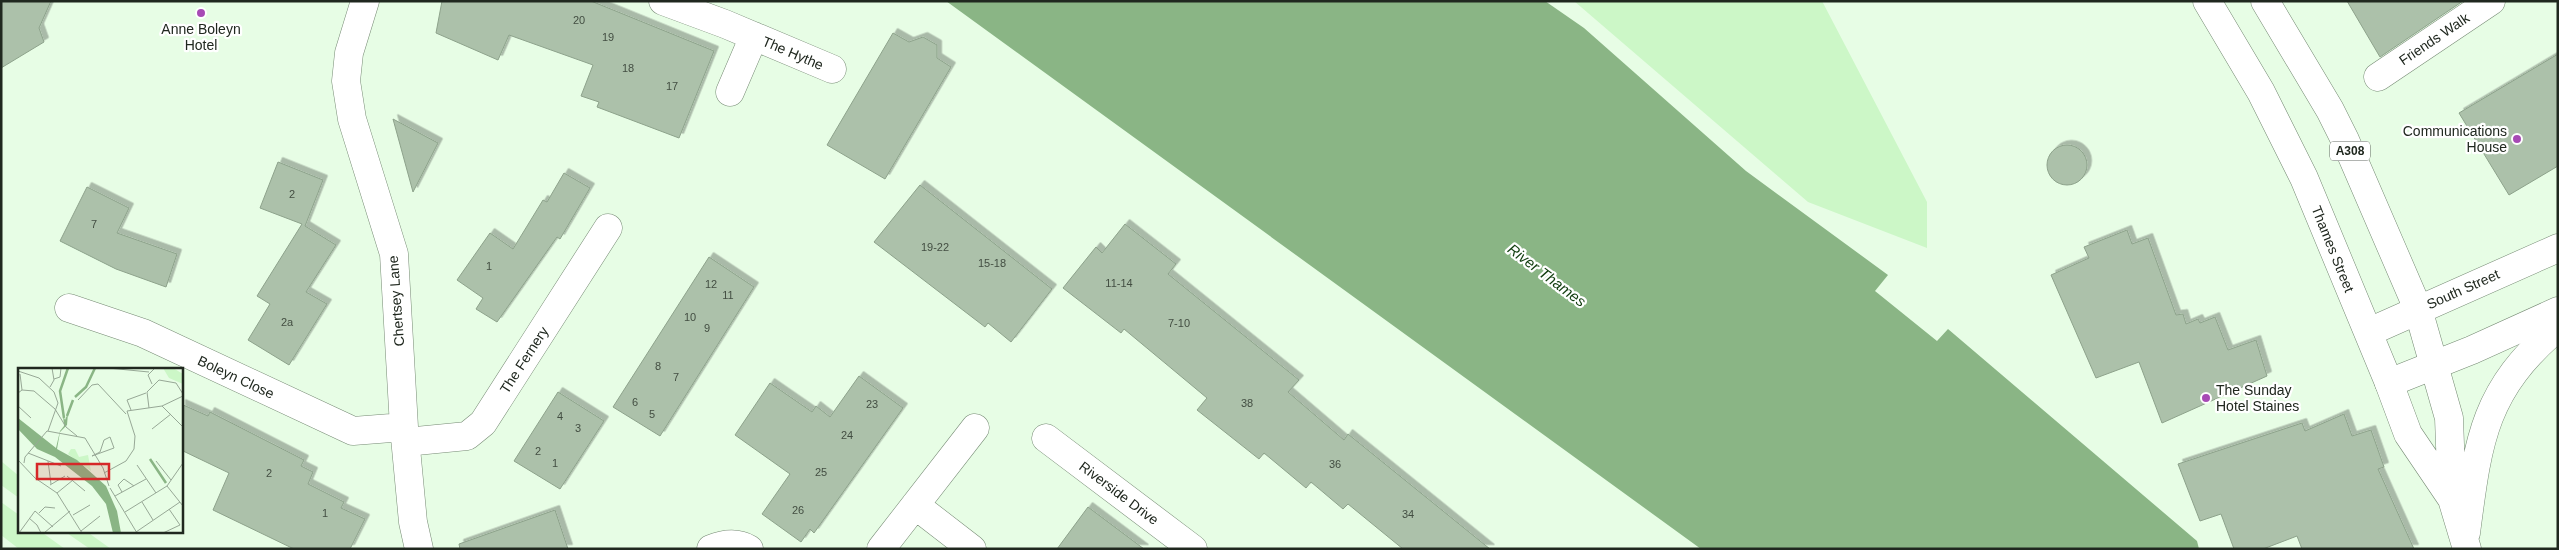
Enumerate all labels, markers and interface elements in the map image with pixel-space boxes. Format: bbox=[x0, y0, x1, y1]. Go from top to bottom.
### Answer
marker: Anne Boleyn Hotel bbox=[195, 7, 207, 19]
street label: Friends Walk bbox=[2396, 9, 2473, 68]
house number: 20 bbox=[573, 14, 585, 26]
place label: Anne Boleyn Hotel bbox=[161, 21, 241, 53]
house number: 19 bbox=[602, 31, 614, 43]
street label: The Hythe bbox=[760, 33, 826, 73]
house number: 18 bbox=[622, 62, 634, 74]
house number: 17 bbox=[666, 80, 678, 92]
place label: Communications House bbox=[2403, 123, 2507, 155]
marker: Communications House bbox=[2511, 133, 2523, 145]
road number: A308 bbox=[2330, 142, 2370, 160]
house number: 2 bbox=[289, 188, 295, 200]
street label: Thames Street bbox=[2308, 203, 2358, 295]
house number: 7 bbox=[91, 218, 97, 230]
water label: River Thames bbox=[1505, 240, 1590, 310]
house number: 19-22 bbox=[921, 241, 949, 253]
street label: Chertsey Lane bbox=[385, 255, 407, 347]
house number: 15-18 bbox=[978, 257, 1006, 269]
house number: 1 bbox=[486, 260, 492, 272]
street label: South Street bbox=[2424, 266, 2502, 312]
house number: 11-14 bbox=[1105, 277, 1133, 289]
house number: 12 bbox=[705, 278, 717, 290]
house number: 11 bbox=[722, 289, 734, 301]
house number: 10 bbox=[684, 311, 696, 323]
house number: 2a bbox=[281, 316, 294, 328]
house number: 7-10 bbox=[1168, 317, 1190, 329]
house number: 9 bbox=[704, 322, 710, 334]
street label: The Fernery bbox=[497, 324, 551, 396]
street label: Boleyn Close bbox=[195, 352, 277, 402]
house number: 8 bbox=[655, 360, 661, 372]
inset map bbox=[18, 368, 182, 532]
house number: 7 bbox=[673, 371, 679, 383]
place label: The Sunday Hotel Staines bbox=[2216, 382, 2299, 414]
marker: The Sunday Hotel Staines bbox=[2200, 392, 2212, 404]
house number: 6 bbox=[632, 396, 638, 408]
house number: 38 bbox=[1241, 397, 1253, 409]
house number: 23 bbox=[866, 398, 878, 410]
house number: 5 bbox=[649, 408, 655, 420]
house number: 4 bbox=[557, 410, 563, 422]
house number: 3 bbox=[575, 422, 581, 434]
house number: 24 bbox=[841, 429, 853, 441]
house number: 2 bbox=[535, 445, 541, 457]
house number: 1 bbox=[552, 457, 558, 469]
street label: Riverside Drive bbox=[1076, 458, 1162, 528]
house number: 36 bbox=[1329, 458, 1341, 470]
house number: 25 bbox=[815, 466, 827, 478]
house number: 2 bbox=[266, 467, 272, 479]
house number: 26 bbox=[792, 504, 804, 516]
house number: 1 bbox=[322, 507, 328, 519]
house number: 34 bbox=[1402, 508, 1414, 520]

